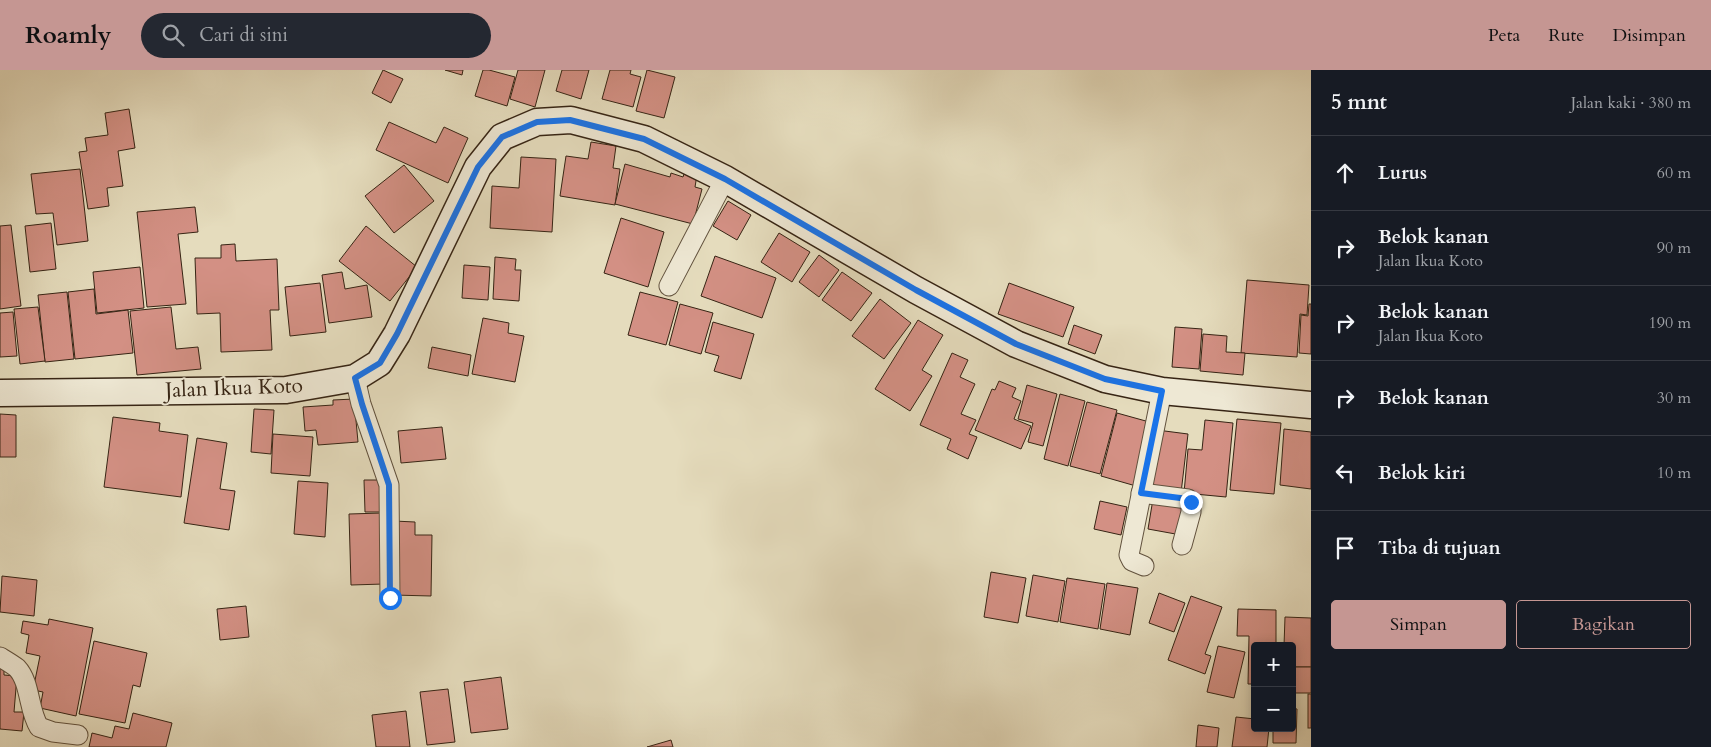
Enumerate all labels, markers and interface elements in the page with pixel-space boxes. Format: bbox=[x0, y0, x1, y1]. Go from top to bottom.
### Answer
search box bbox=[141, 13, 491, 58]
text: Roamly bbox=[25, 19, 111, 52]
icon: search bbox=[159, 21, 187, 49]
text: Cari di sini bbox=[199, 22, 288, 48]
text: Peta bbox=[1488, 23, 1520, 48]
text: Rute bbox=[1548, 23, 1584, 48]
text: Disimpan bbox=[1612, 23, 1686, 48]
text: 5 mnt bbox=[1331, 88, 1387, 117]
text: Jalan kaki · 380 m bbox=[1571, 92, 1691, 114]
icon: ahead bbox=[1331, 159, 1359, 187]
text: Lurus bbox=[1378, 160, 1427, 186]
text: 60 m bbox=[1657, 162, 1691, 184]
text: Belok kanan bbox=[1378, 224, 1489, 250]
icon: right bbox=[1331, 234, 1359, 262]
text: 90 m bbox=[1657, 237, 1691, 259]
text: Jalan Ikua Koto bbox=[1378, 250, 1483, 272]
text: Belok kanan bbox=[1378, 299, 1489, 325]
icon: right bbox=[1331, 309, 1359, 337]
text: 190 m bbox=[1649, 312, 1691, 334]
text: Jalan Ikua Koto bbox=[1378, 325, 1483, 347]
street label: Jalan Ikua Koto bbox=[162, 371, 303, 405]
icon: right bbox=[1331, 384, 1359, 412]
text: Belok kanan bbox=[1378, 385, 1489, 411]
text: 30 m bbox=[1657, 387, 1691, 409]
icon: left bbox=[1331, 459, 1359, 487]
text: Belok kiri bbox=[1378, 460, 1465, 486]
text: 10 m bbox=[1657, 462, 1691, 484]
route end bbox=[1180, 491, 1203, 514]
icon: arrive bbox=[1331, 534, 1359, 562]
text: Tiba di tujuan bbox=[1378, 535, 1501, 561]
route start bbox=[379, 587, 402, 610]
button: Simpan bbox=[1331, 600, 1506, 649]
button: Bagikan bbox=[1516, 600, 1691, 649]
map controls bbox=[1251, 642, 1296, 732]
button: + bbox=[1251, 642, 1296, 687]
button: − bbox=[1251, 687, 1296, 732]

